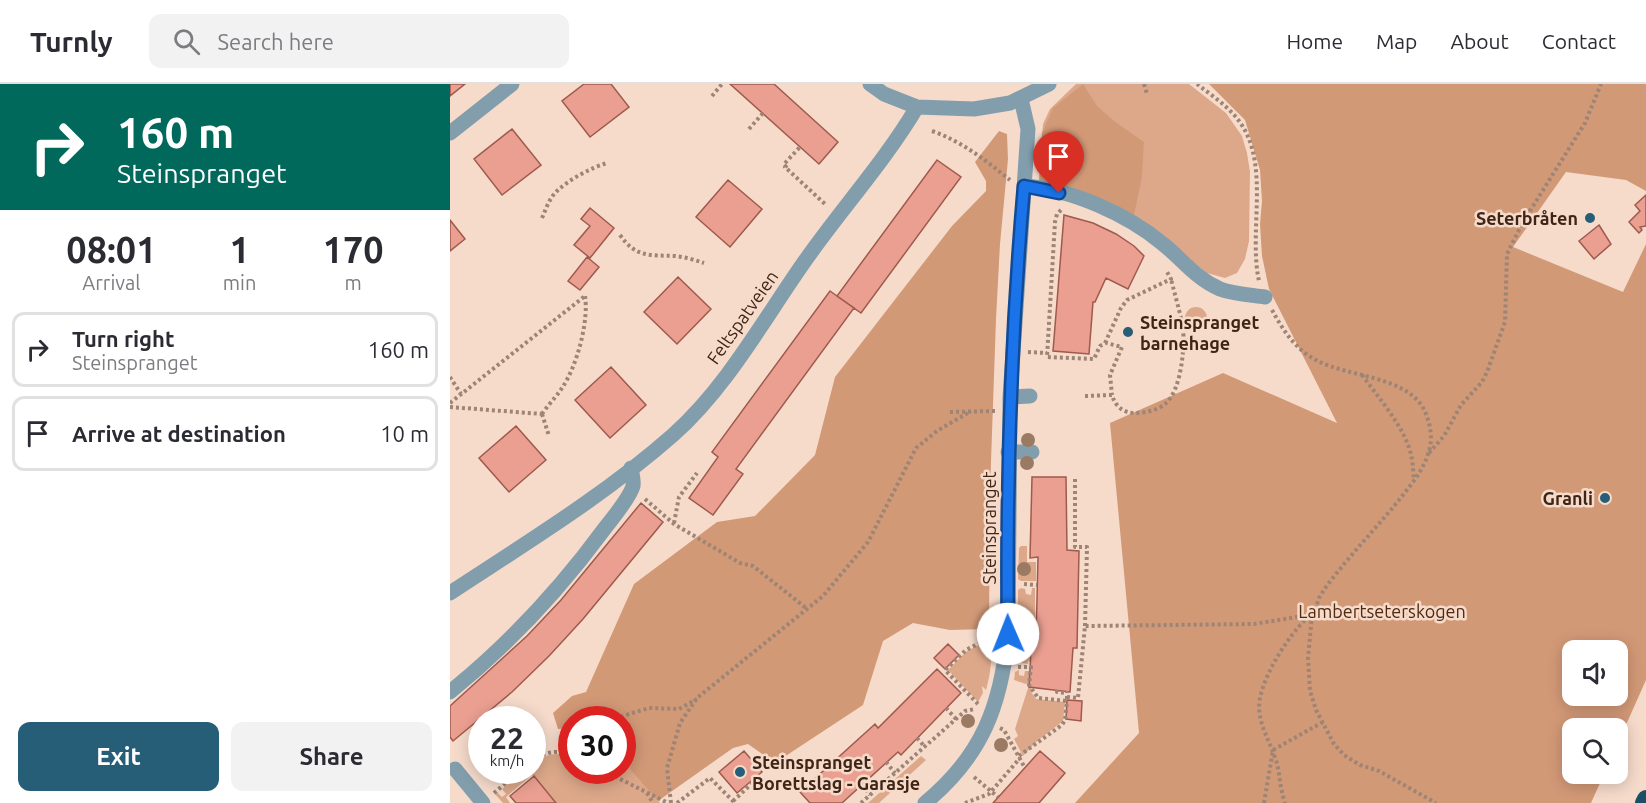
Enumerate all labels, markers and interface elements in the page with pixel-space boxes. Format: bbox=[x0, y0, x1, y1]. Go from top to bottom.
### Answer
search box bbox=[149, 14, 569, 68]
icon: search bbox=[170, 25, 203, 58]
text: Turnly bbox=[30, 26, 113, 57]
text: Search here bbox=[218, 29, 334, 54]
text: Home bbox=[1286, 29, 1343, 53]
text: Map bbox=[1376, 29, 1417, 53]
text: About bbox=[1450, 29, 1509, 53]
text: Contact bbox=[1542, 29, 1616, 53]
icon: right bbox=[18, 108, 96, 186]
text: 160 m bbox=[117, 109, 234, 156]
pin bbox=[1033, 131, 1084, 193]
icon: arrive bbox=[1042, 140, 1075, 173]
text: Steinspranget bbox=[117, 158, 287, 188]
place label: Seterbråten bbox=[1476, 208, 1578, 228]
marker: Seterbråten bbox=[1583, 211, 1597, 225]
text: 08:01 bbox=[66, 229, 156, 270]
text: 1 bbox=[229, 229, 250, 270]
text: 170 bbox=[323, 229, 384, 270]
street label: Feltspatveien bbox=[703, 267, 781, 367]
text: Arrival bbox=[82, 271, 141, 294]
text: min bbox=[223, 271, 256, 294]
text: m bbox=[345, 271, 362, 294]
place label: Steinspranget barnehage bbox=[1140, 312, 1259, 353]
marker: Steinspranget barnehage bbox=[1121, 325, 1135, 339]
text: Turn right bbox=[72, 326, 174, 351]
icon: right bbox=[21, 333, 54, 366]
text: 160 m bbox=[368, 337, 429, 362]
text: Steinspranget bbox=[72, 351, 198, 374]
icon: arrive bbox=[21, 417, 54, 450]
text: Arrive at destination bbox=[72, 421, 286, 446]
text: 10 m bbox=[380, 421, 429, 446]
street label: Steinspranget bbox=[979, 471, 999, 585]
place label: Granli bbox=[1543, 488, 1593, 508]
marker: Granli bbox=[1598, 491, 1612, 505]
park label: Lambertseterskogen bbox=[1298, 601, 1466, 621]
position arrow bbox=[976, 602, 1040, 666]
map controls bbox=[1562, 640, 1628, 784]
button: sound bbox=[1562, 640, 1628, 706]
speed limit sign: 30 bbox=[558, 706, 636, 784]
button: search bbox=[1562, 718, 1628, 784]
text: 22 bbox=[490, 721, 524, 755]
button: Exit bbox=[18, 722, 219, 791]
button: Share bbox=[231, 722, 432, 791]
text: km/h bbox=[490, 752, 524, 769]
place label: Steinspranget Borettslag - Garasje bbox=[752, 752, 920, 793]
marker: Steinspranget Borettslag - Garasje bbox=[733, 765, 747, 779]

